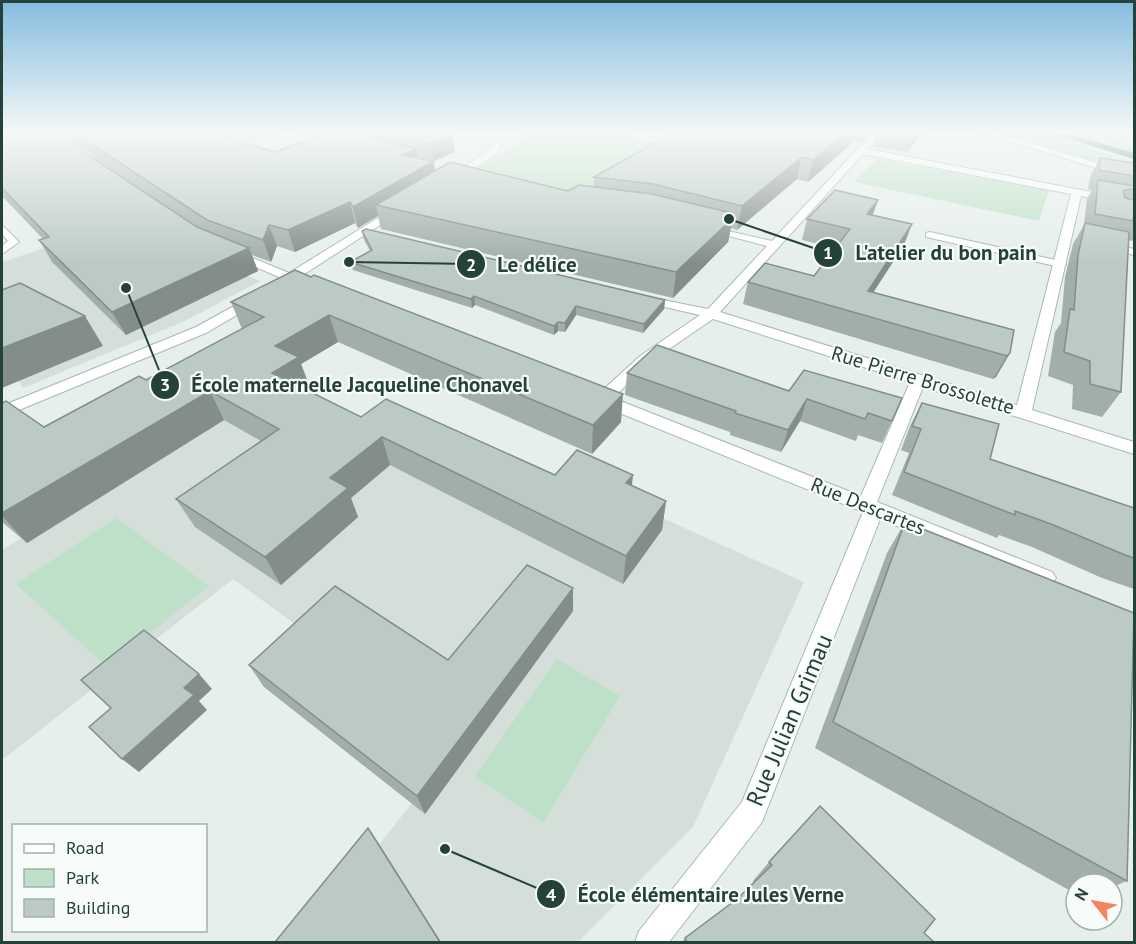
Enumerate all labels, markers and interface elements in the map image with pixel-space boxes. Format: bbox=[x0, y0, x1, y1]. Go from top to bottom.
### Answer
callout: L'atelier du bon pain bbox=[813, 233, 1048, 272]
text: L'atelier du bon pain bbox=[855, 239, 1037, 266]
text: 1 bbox=[823, 241, 833, 264]
callout: Le délice bbox=[456, 245, 589, 284]
text: Le délice bbox=[497, 251, 577, 278]
text: 2 bbox=[466, 253, 476, 276]
street label: Rue Pierre Brossolette bbox=[828, 340, 1018, 420]
callout: École maternelle Jacqueline Chonavel bbox=[150, 365, 541, 404]
text: École maternelle Jacqueline Chonavel bbox=[191, 371, 530, 398]
text: 3 bbox=[160, 373, 170, 396]
street label: Rue Descartes bbox=[807, 471, 929, 541]
street label: Rue Julian Grimau bbox=[739, 629, 839, 811]
legend bbox=[12, 824, 207, 932]
text: Road bbox=[66, 836, 104, 859]
text: Park bbox=[66, 866, 99, 889]
north arrow bbox=[1064, 872, 1124, 932]
callout: École élémentaire Jules Verne bbox=[536, 875, 857, 914]
text: École élémentaire Jules Verne bbox=[578, 881, 844, 908]
text: 4 bbox=[546, 883, 556, 906]
text: N bbox=[1070, 885, 1092, 904]
text: Building bbox=[66, 896, 130, 919]

